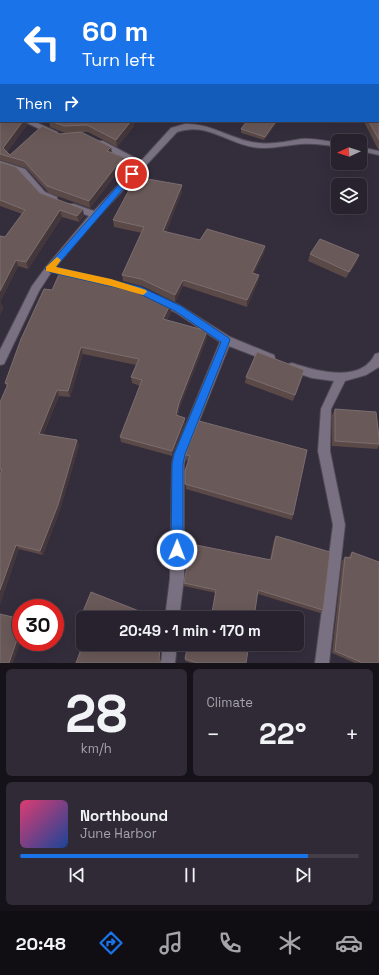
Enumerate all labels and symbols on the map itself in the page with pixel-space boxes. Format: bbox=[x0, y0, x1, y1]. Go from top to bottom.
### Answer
north arrow bbox=[331, 134, 367, 170]
pin bbox=[115, 157, 149, 191]
position arrow bbox=[156, 529, 198, 571]
speed limit sign: 30 bbox=[12, 599, 64, 651]

